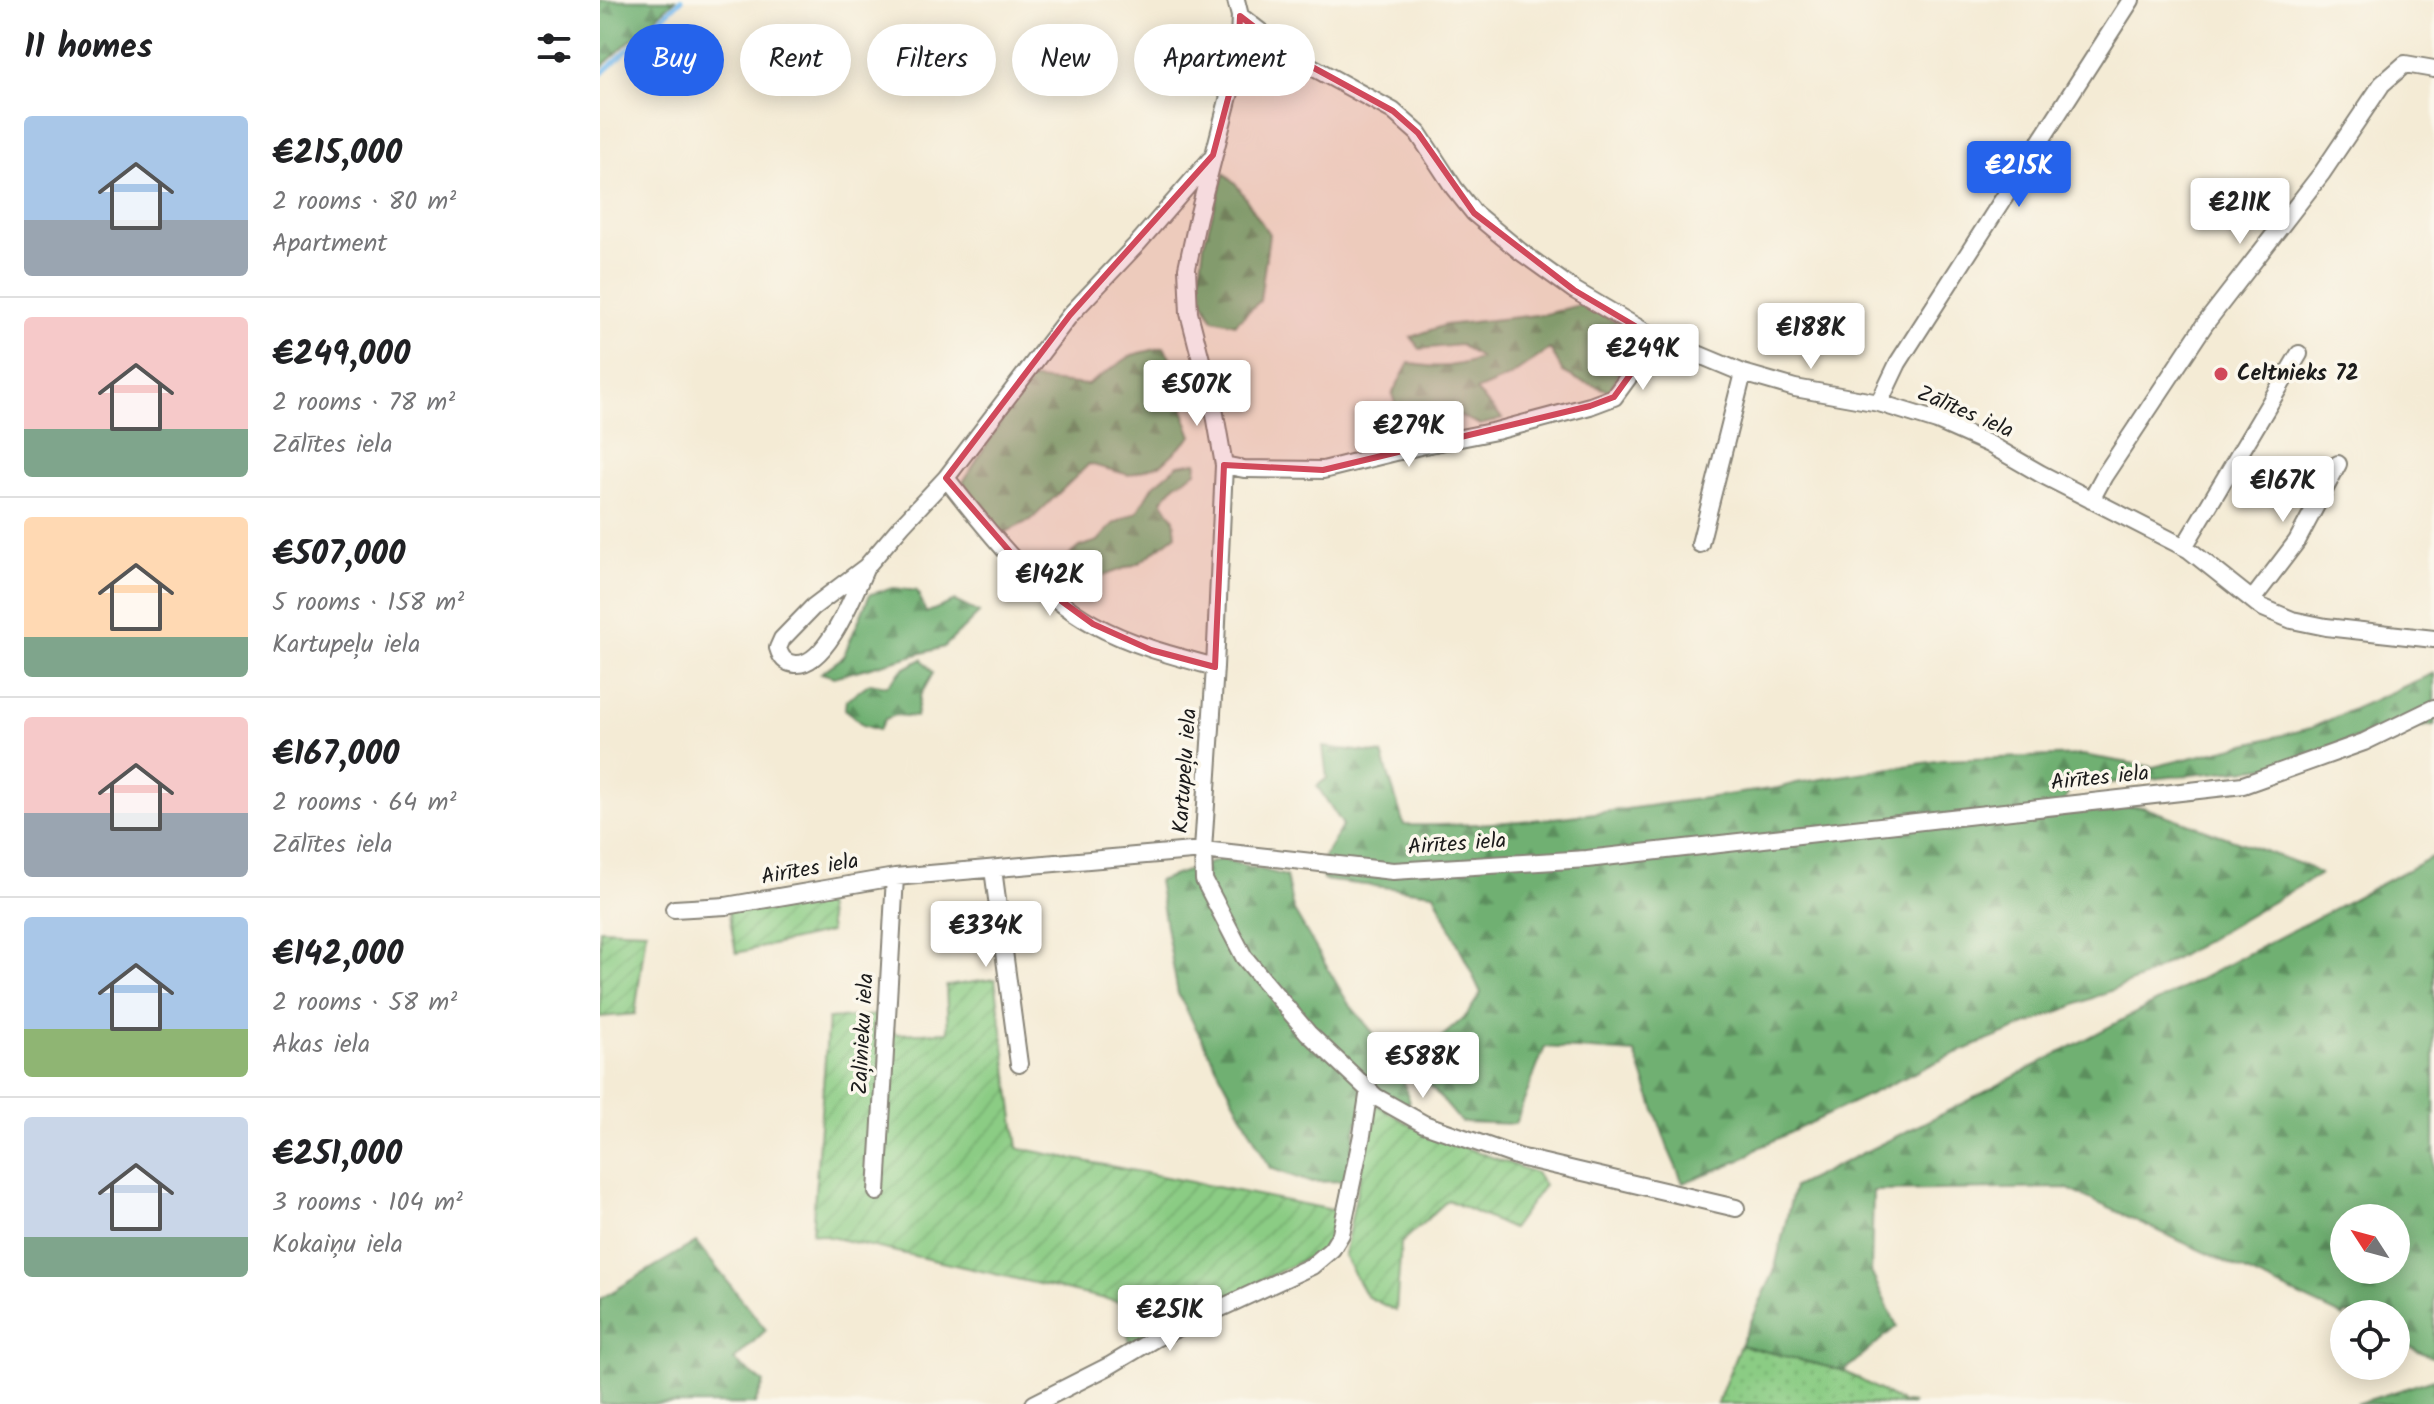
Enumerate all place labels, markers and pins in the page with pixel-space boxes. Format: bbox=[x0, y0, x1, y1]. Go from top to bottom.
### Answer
pin: €215K bbox=[1963, 141, 2075, 209]
pin: €211K bbox=[2184, 178, 2296, 246]
pin: €188K bbox=[1755, 303, 1867, 371]
pin: €249K bbox=[1587, 324, 1699, 392]
place label: Celtnieks 72 bbox=[2237, 357, 2359, 392]
pin: €507K bbox=[1141, 360, 1253, 428]
marker: Celtnieks 72 bbox=[2212, 365, 2230, 383]
pin: €279K bbox=[1353, 401, 1465, 469]
pin: €167K bbox=[2227, 456, 2339, 524]
pin: €142K bbox=[994, 550, 1106, 618]
pin: €334K bbox=[930, 901, 1042, 969]
pin: €588K bbox=[1367, 1032, 1479, 1100]
pin: €251K bbox=[1114, 1285, 1226, 1353]

